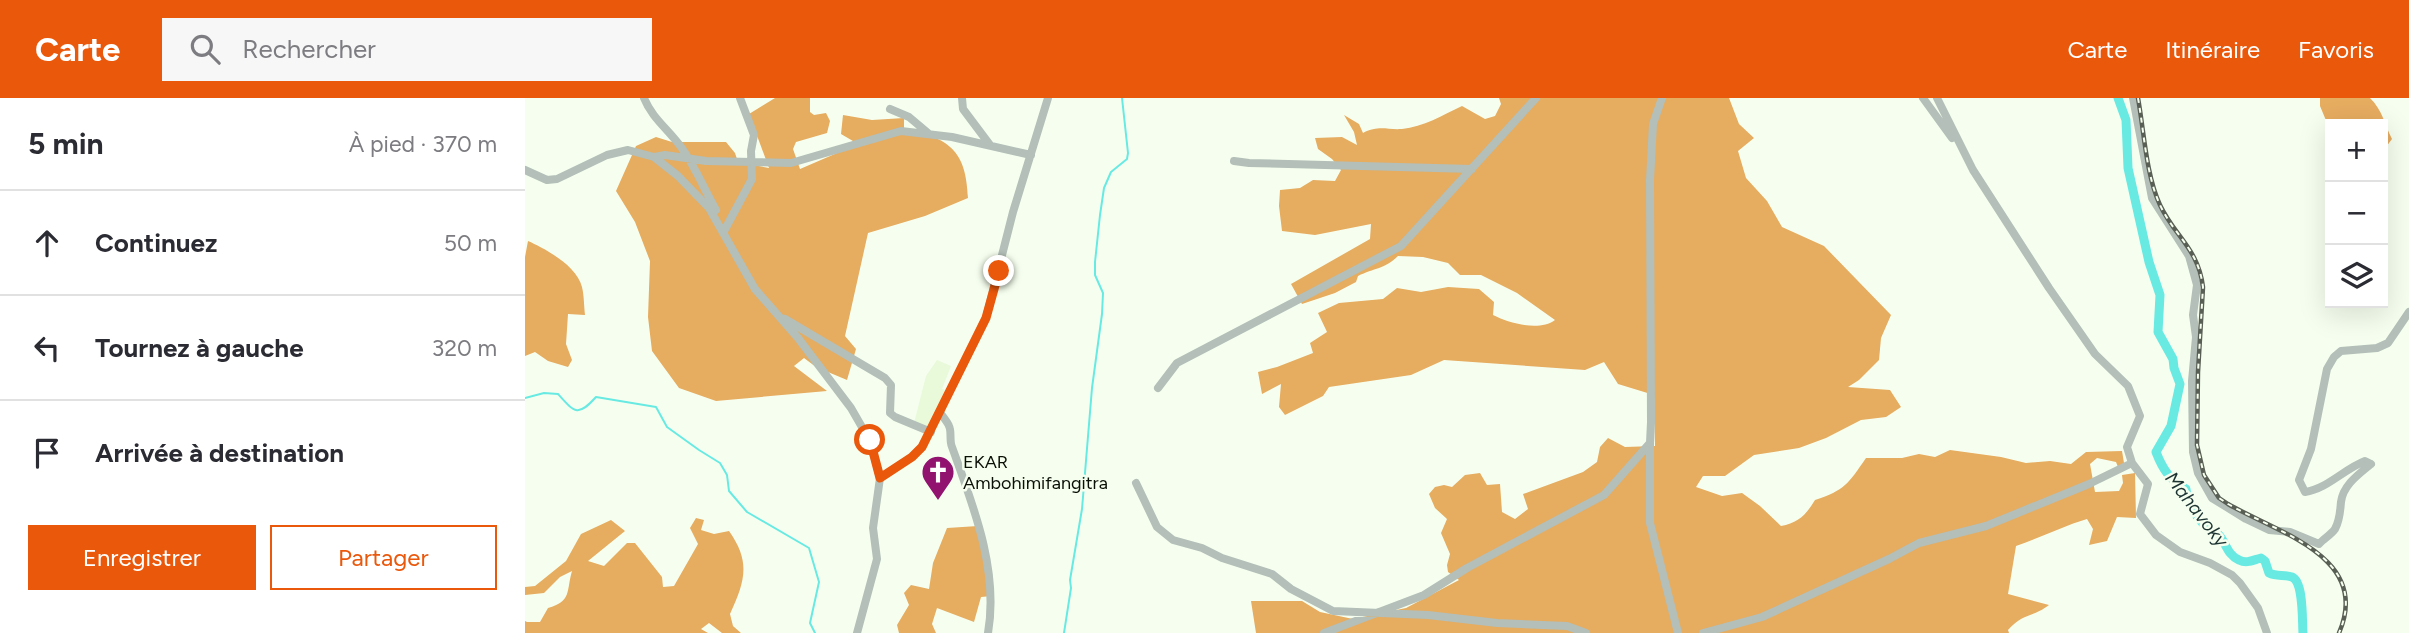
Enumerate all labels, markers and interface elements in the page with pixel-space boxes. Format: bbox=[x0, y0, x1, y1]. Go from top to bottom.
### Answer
search box bbox=[162, 18, 652, 81]
text: Carte bbox=[35, 30, 120, 69]
icon: search bbox=[186, 30, 224, 68]
text: Rechercher bbox=[242, 33, 376, 65]
text: Carte bbox=[2067, 35, 2127, 64]
text: Itinéraire bbox=[2165, 35, 2260, 64]
text: Favoris bbox=[2298, 35, 2374, 64]
map controls bbox=[2325, 119, 2388, 308]
button: + bbox=[2325, 119, 2388, 182]
text: 5 min bbox=[28, 125, 104, 162]
text: À pied · 370 m bbox=[349, 130, 497, 158]
button: − bbox=[2325, 182, 2388, 245]
icon: ahead bbox=[28, 224, 66, 262]
text: Continuez bbox=[95, 227, 217, 259]
text: 50 m bbox=[444, 229, 497, 257]
button: layers bbox=[2325, 245, 2388, 308]
route end bbox=[983, 255, 1014, 286]
icon: left bbox=[28, 329, 66, 367]
text: Tournez à gauche bbox=[95, 332, 304, 364]
text: 320 m bbox=[432, 334, 497, 362]
route start bbox=[854, 424, 885, 455]
icon: arrive bbox=[28, 434, 66, 472]
text: Arrivée à destination bbox=[95, 437, 344, 469]
place label: EKAR Ambohimifangitra bbox=[963, 451, 1108, 494]
church icon: EKAR Ambohimifangitra bbox=[919, 453, 957, 502]
water label: Mahavoky bbox=[2160, 467, 2234, 552]
button: Enregistrer bbox=[28, 525, 256, 590]
button: Partager bbox=[270, 525, 497, 590]

